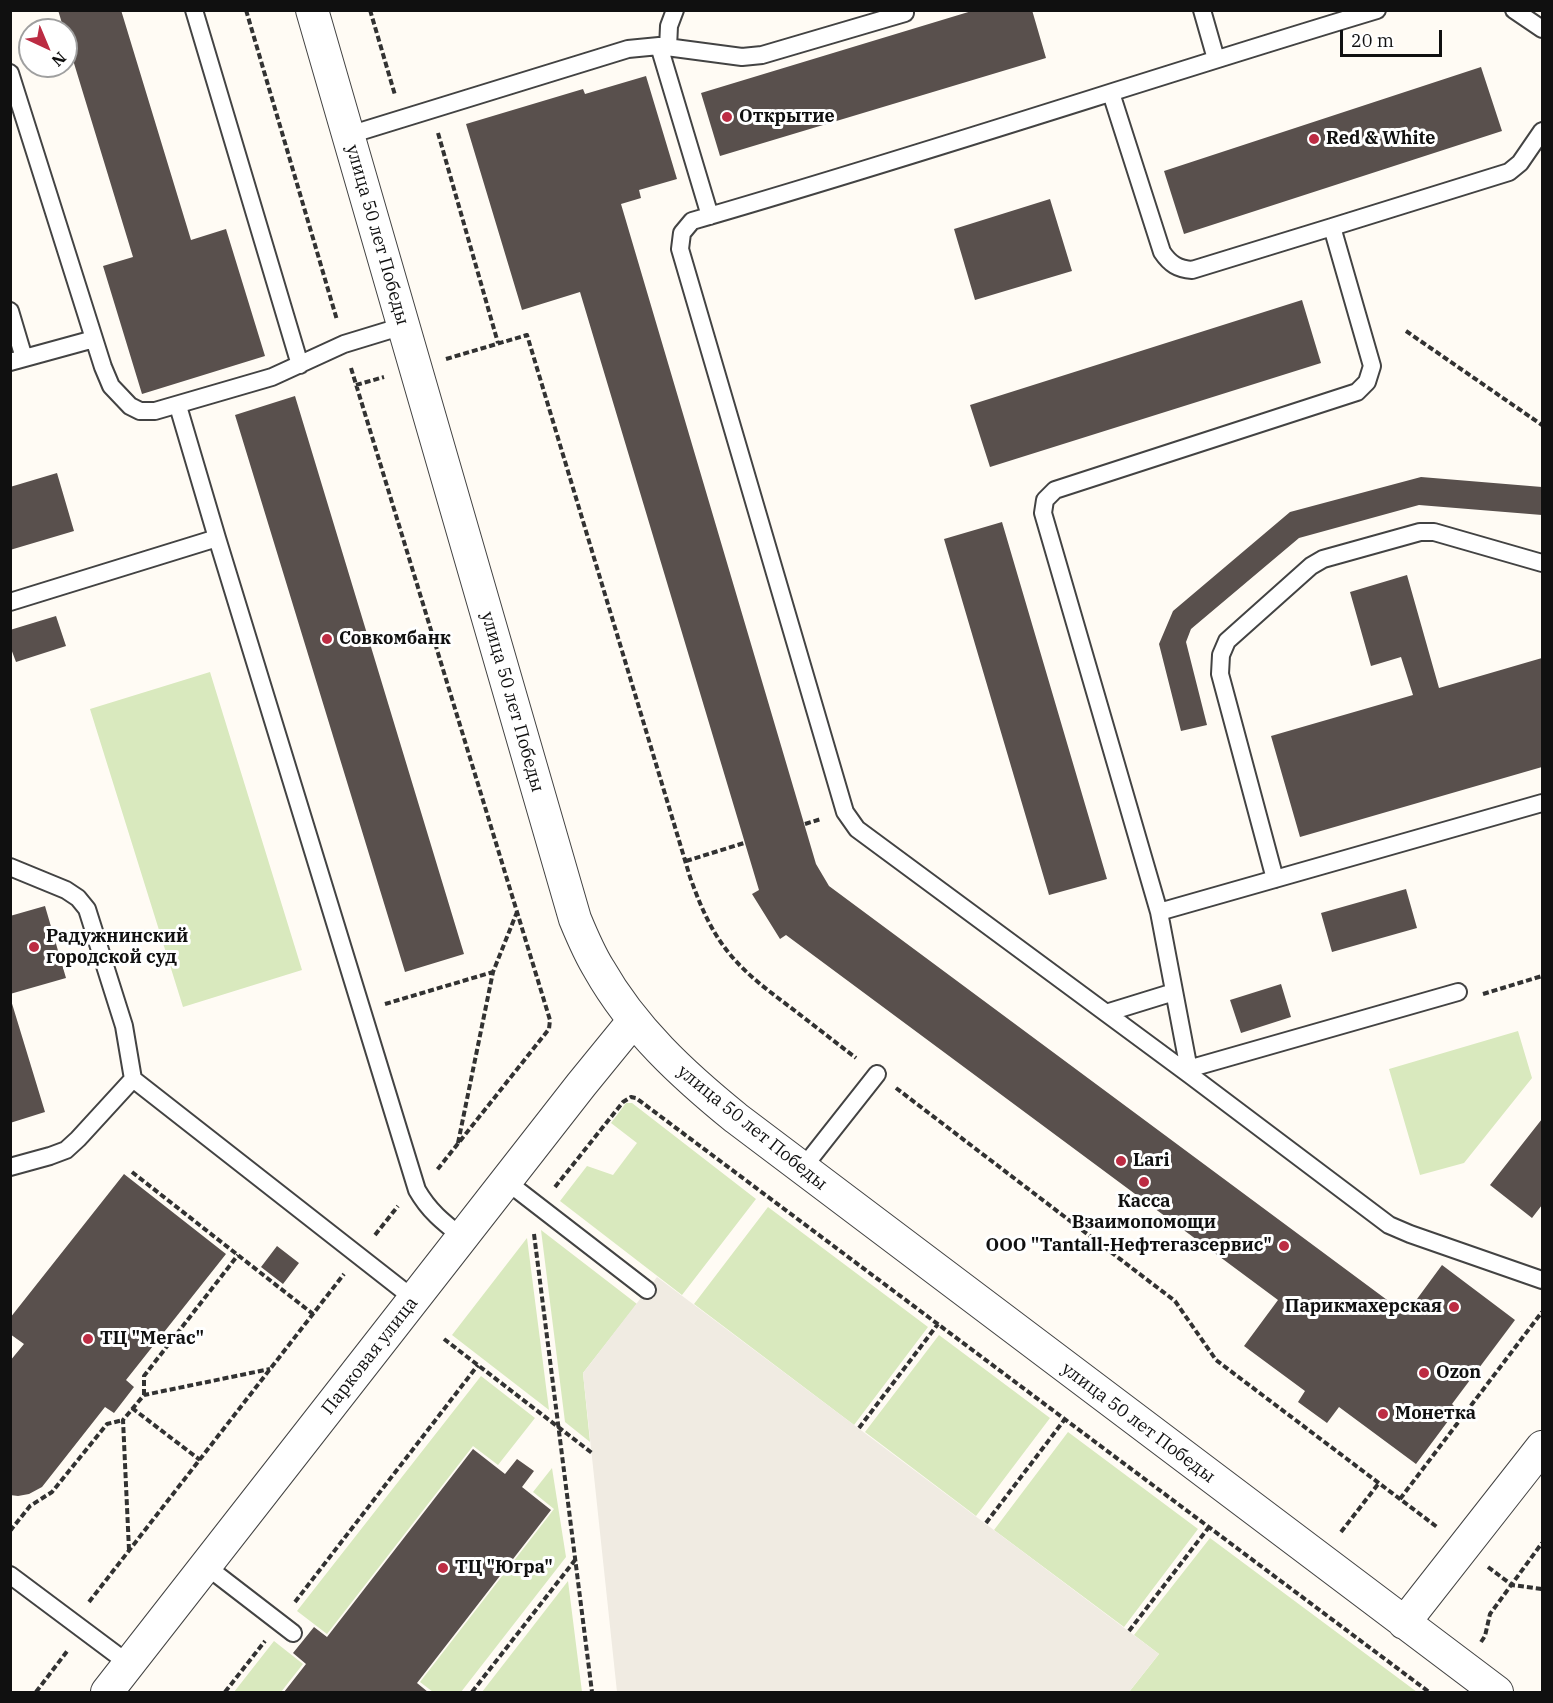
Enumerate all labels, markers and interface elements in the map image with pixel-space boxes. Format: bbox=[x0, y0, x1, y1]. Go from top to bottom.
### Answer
north arrow bbox=[18, 18, 78, 78]
scale bar bbox=[1343, 18, 1445, 56]
text: 20 m bbox=[1351, 29, 1394, 52]
text: N bbox=[48, 48, 71, 71]
place label: Открытие bbox=[739, 106, 835, 128]
marker: Открытие bbox=[720, 110, 734, 124]
place label: Red & White bbox=[1326, 128, 1435, 150]
marker: Red & White bbox=[1307, 132, 1321, 146]
street label: улица 50 лет Победы bbox=[341, 142, 413, 328]
street label: улица 50 лет Победы bbox=[476, 609, 548, 795]
place label: Совкомбанк bbox=[339, 628, 451, 650]
marker: Совкомбанк bbox=[320, 632, 334, 646]
place label: Радужнинский городской суд bbox=[46, 926, 188, 968]
marker: Радужнинский городской суд bbox=[27, 940, 41, 954]
street label: улица 50 лет Победы bbox=[673, 1061, 831, 1195]
place label: Lari bbox=[1133, 1150, 1170, 1172]
marker: Lari bbox=[1114, 1154, 1128, 1168]
marker: Касса Взаимопомощи bbox=[1137, 1175, 1151, 1189]
place label: Касса Взаимопомощи bbox=[1072, 1191, 1216, 1234]
place label: ООО "Tantall-Нефтегазсервис" bbox=[985, 1235, 1272, 1257]
marker: ООО "Tantall-Нефтегазсервис" bbox=[1277, 1239, 1291, 1253]
street label: Парковая улица bbox=[317, 1293, 423, 1419]
place label: Парикмахерская bbox=[1285, 1296, 1442, 1318]
marker: Парикмахерская bbox=[1447, 1300, 1461, 1314]
place label: ТЦ "Мегас" bbox=[100, 1328, 204, 1350]
marker: ТЦ "Мегас" bbox=[81, 1332, 95, 1346]
street label: улица 50 лет Победы bbox=[1057, 1358, 1219, 1488]
place label: Ozon bbox=[1436, 1362, 1481, 1384]
marker: Ozon bbox=[1417, 1366, 1431, 1380]
place label: Монетка bbox=[1395, 1403, 1476, 1425]
marker: Монетка bbox=[1376, 1407, 1390, 1421]
place label: ТЦ "Югра" bbox=[455, 1557, 553, 1579]
marker: ТЦ "Югра" bbox=[436, 1561, 450, 1575]

